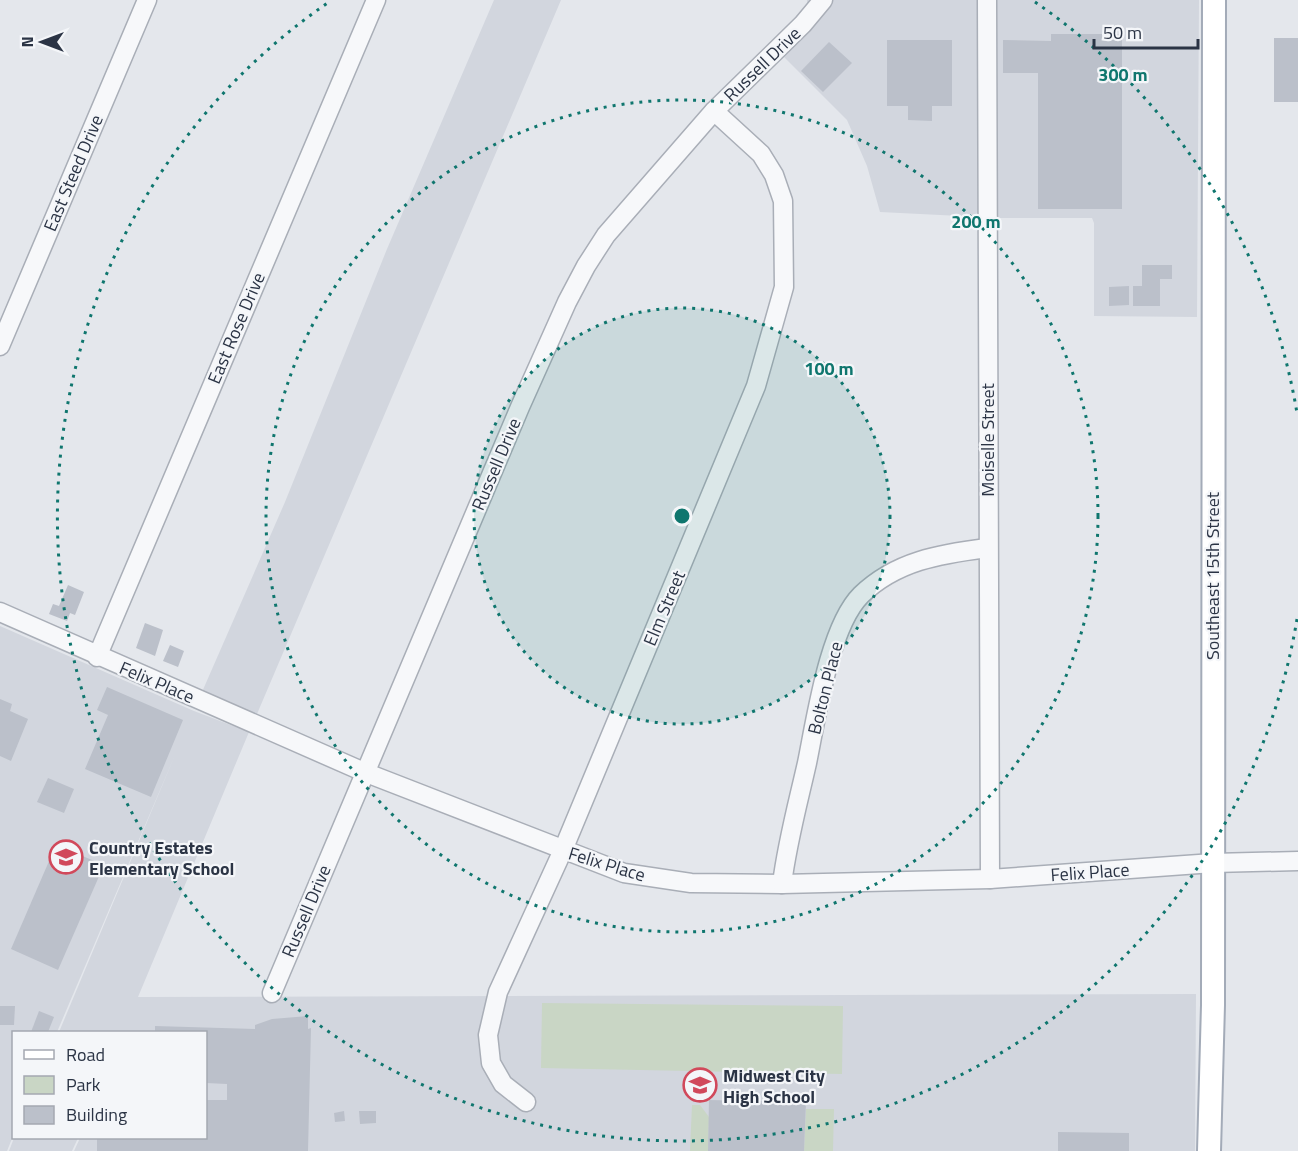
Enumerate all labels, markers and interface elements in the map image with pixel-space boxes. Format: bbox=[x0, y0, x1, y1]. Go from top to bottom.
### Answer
north arrow bbox=[12, 12, 72, 72]
scale bar bbox=[1094, 12, 1198, 50]
text: 50 m bbox=[1103, 19, 1142, 46]
street label: Russell Drive bbox=[717, 20, 807, 108]
text: N bbox=[15, 36, 39, 48]
text: 300 m bbox=[1098, 61, 1148, 88]
street label: East Steed Drive bbox=[36, 110, 110, 236]
text: 200 m bbox=[951, 208, 1001, 235]
street label: East Rose Drive bbox=[200, 268, 272, 388]
text: 100 m bbox=[804, 355, 854, 382]
street label: Moiselle Street bbox=[974, 382, 1001, 497]
street label: Russell Drive bbox=[464, 414, 528, 514]
street label: Southeast 15th Street bbox=[1199, 491, 1226, 660]
centre of rings bbox=[672, 506, 692, 526]
street label: Elm Street bbox=[636, 565, 692, 650]
street label: Bolton Place bbox=[800, 639, 850, 737]
street label: Felix Place bbox=[115, 654, 199, 710]
place label: Country Estates Elementary School bbox=[89, 834, 234, 882]
school or university icon: Country Estates Elementary School bbox=[48, 839, 84, 875]
street label: Felix Place bbox=[565, 840, 649, 888]
street label: Felix Place bbox=[1050, 856, 1130, 888]
street label: Russell Drive bbox=[274, 861, 338, 961]
legend bbox=[12, 1031, 207, 1139]
text: Road bbox=[66, 1041, 105, 1068]
place label: Midwest City High School bbox=[723, 1062, 825, 1110]
school or university icon: Midwest City High School bbox=[682, 1067, 718, 1103]
text: Park bbox=[66, 1071, 101, 1098]
text: Building bbox=[66, 1101, 127, 1128]

